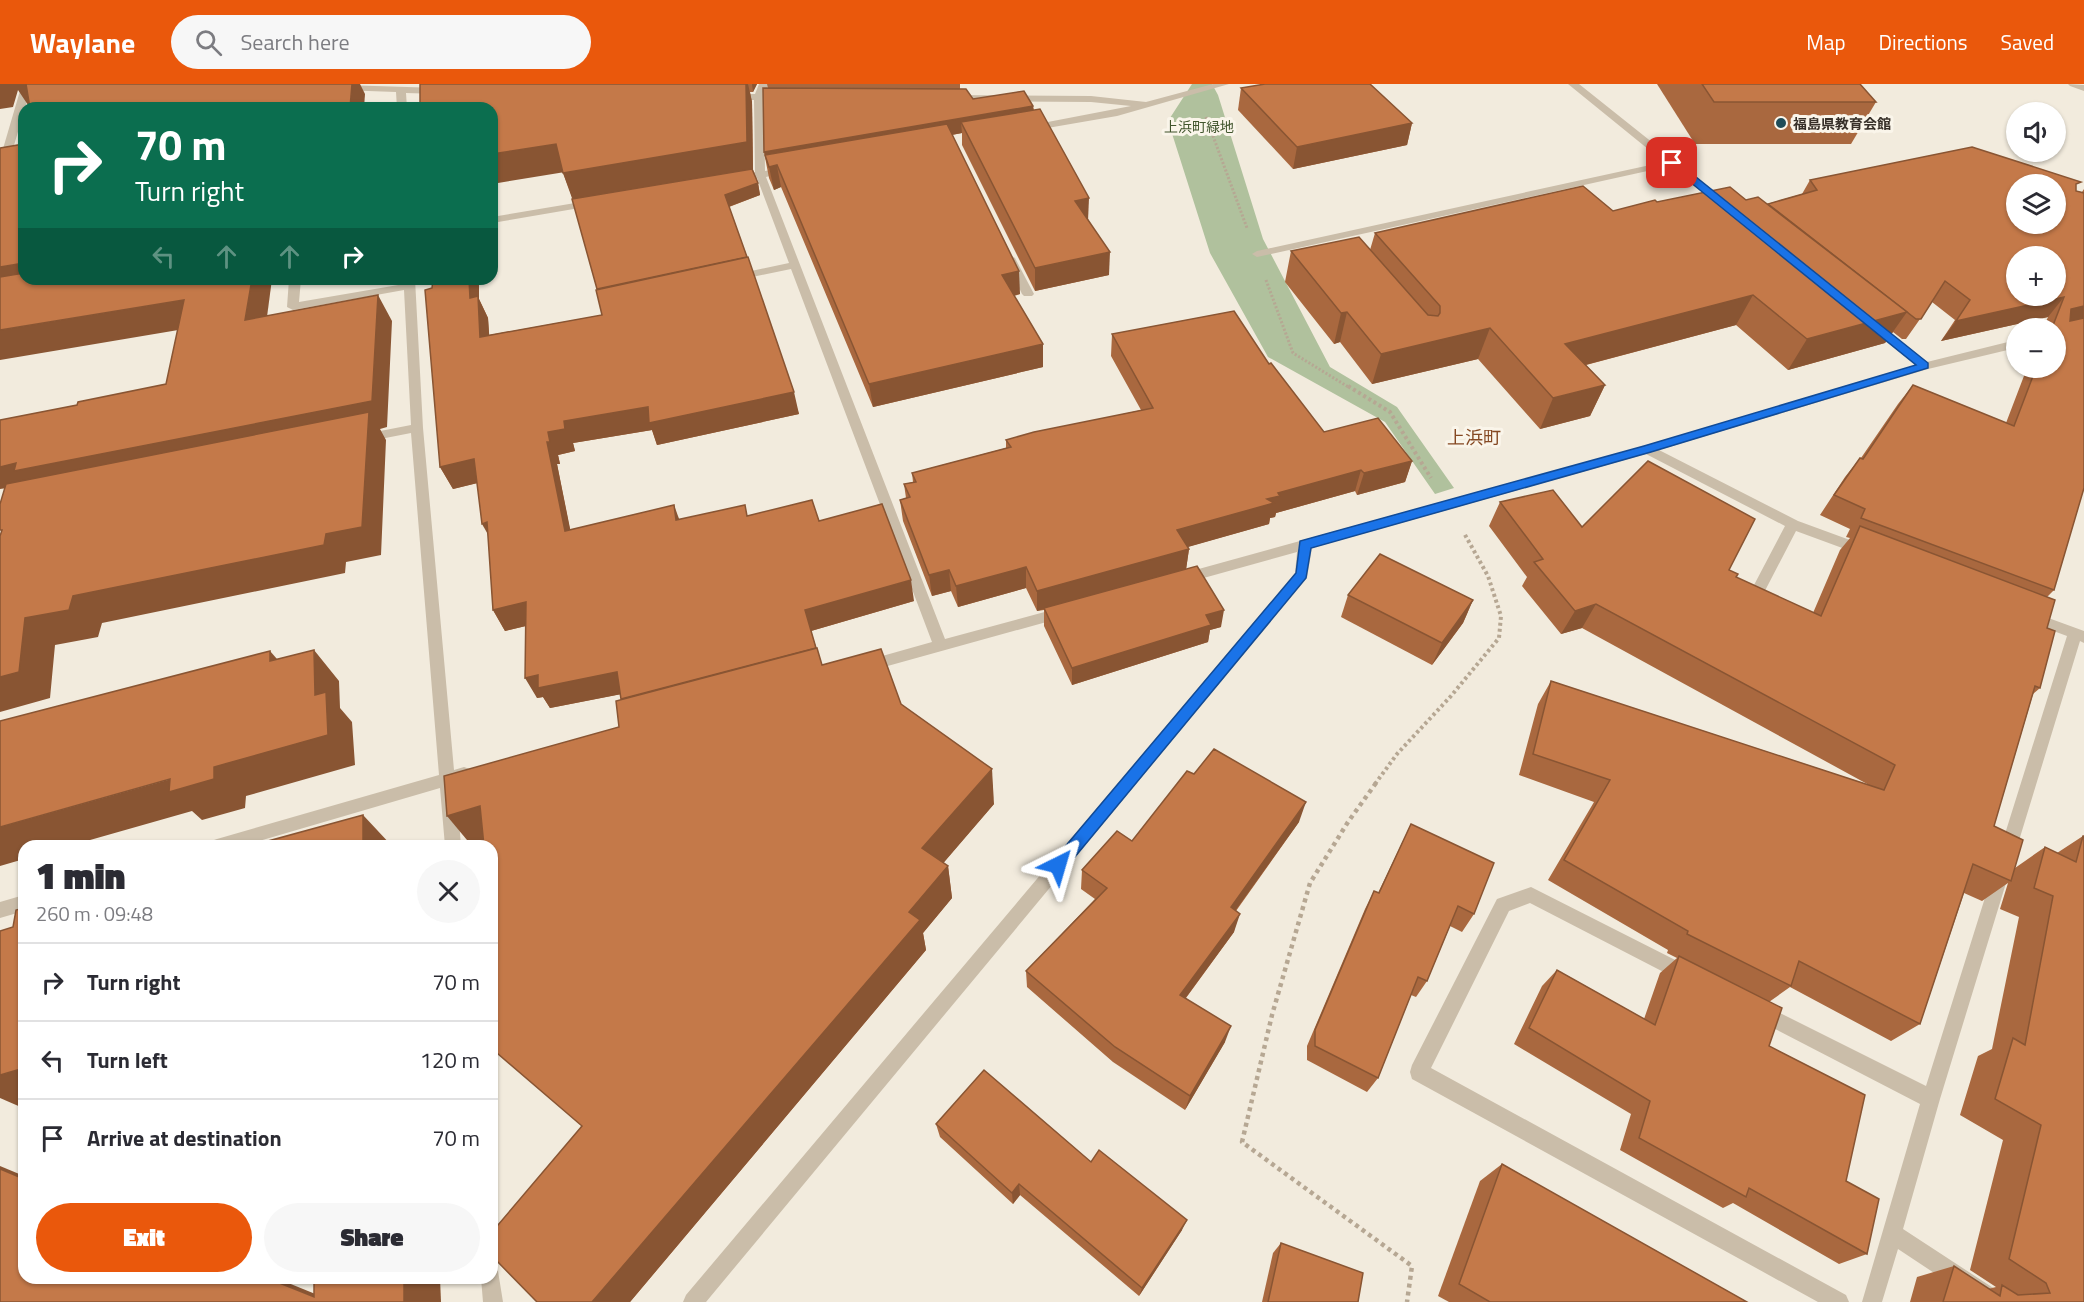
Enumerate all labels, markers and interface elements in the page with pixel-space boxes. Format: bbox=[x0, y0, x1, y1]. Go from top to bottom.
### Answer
search box bbox=[171, 15, 591, 69]
text: Waylane bbox=[30, 21, 135, 64]
text: Search here bbox=[240, 25, 350, 59]
icon: search bbox=[192, 26, 225, 59]
text: Map bbox=[1806, 26, 1846, 58]
text: Directions bbox=[1879, 26, 1968, 58]
text: Saved bbox=[2001, 26, 2054, 58]
map controls bbox=[2006, 102, 2066, 378]
button: sound bbox=[2006, 102, 2066, 162]
text: 70 m bbox=[135, 112, 227, 176]
place label: 福島県教育会館 bbox=[1793, 113, 1891, 134]
park label: 上浜町緑地 bbox=[1164, 116, 1234, 137]
marker: 福島県教育会館 bbox=[1774, 116, 1788, 130]
icon: right bbox=[36, 126, 114, 204]
pin bbox=[1646, 137, 1697, 188]
icon: arrive bbox=[1655, 146, 1688, 179]
text: Turn right bbox=[135, 170, 244, 211]
button: layers bbox=[2006, 174, 2066, 234]
icon: left bbox=[147, 240, 180, 273]
icon: ahead bbox=[210, 240, 243, 273]
icon: ahead bbox=[273, 240, 306, 273]
icon: right bbox=[336, 240, 369, 273]
button: + bbox=[2006, 246, 2066, 306]
button: − bbox=[2006, 318, 2066, 378]
district label: 上浜町 bbox=[1447, 424, 1501, 451]
position arrow bbox=[1026, 833, 1090, 897]
text: 1 min bbox=[36, 848, 125, 903]
button: close bbox=[417, 860, 480, 923]
text: 260 m · 09:48 bbox=[36, 898, 153, 929]
text: Turn right bbox=[87, 965, 181, 999]
text: 70 m bbox=[432, 965, 480, 999]
icon: right bbox=[36, 966, 69, 999]
text: Turn left bbox=[87, 1043, 168, 1077]
text: 120 m bbox=[420, 1043, 480, 1077]
icon: left bbox=[36, 1044, 69, 1077]
text: Arrive at destination bbox=[87, 1121, 282, 1155]
text: 70 m bbox=[432, 1121, 480, 1155]
icon: arrive bbox=[36, 1122, 69, 1155]
button: Exit bbox=[36, 1203, 252, 1272]
button: Share bbox=[264, 1203, 480, 1272]

